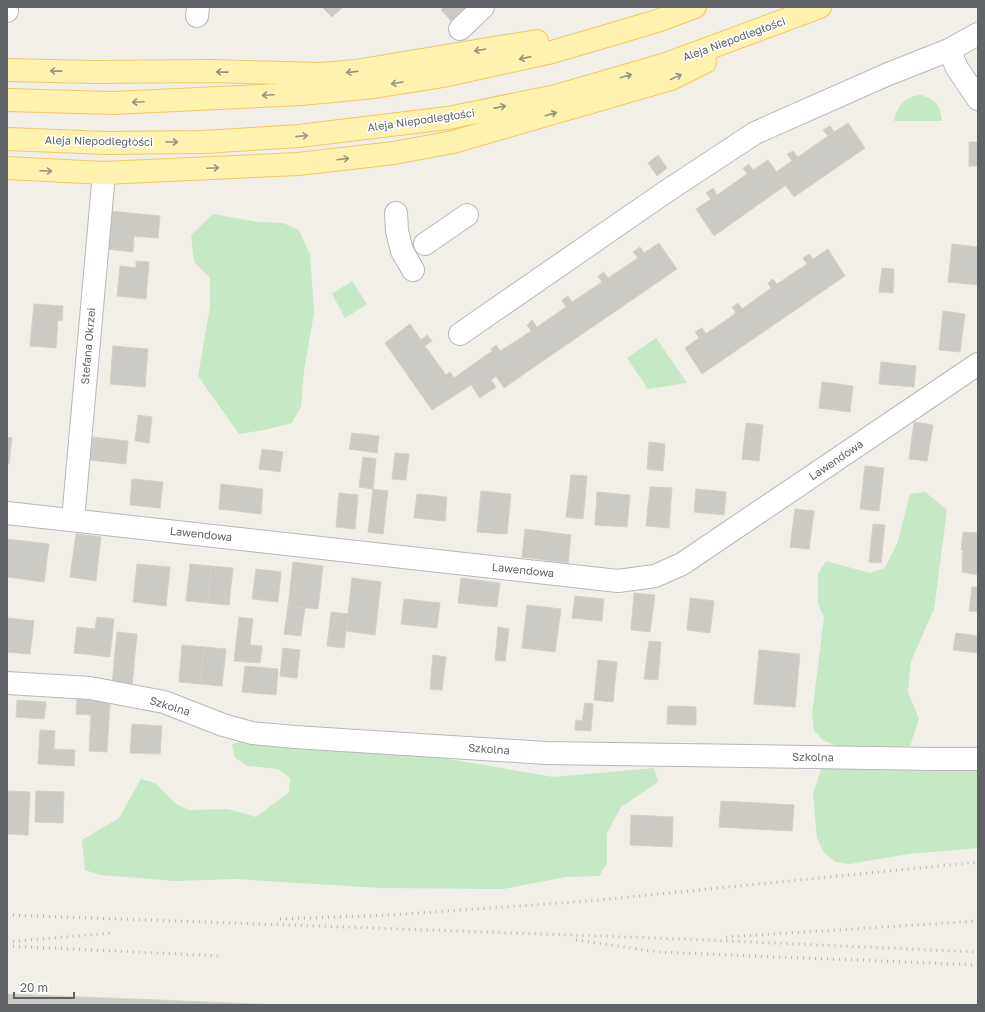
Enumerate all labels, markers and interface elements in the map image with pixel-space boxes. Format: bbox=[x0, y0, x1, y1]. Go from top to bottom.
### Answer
street label: Aleja Niepodległości bbox=[681, 14, 787, 63]
one-way arrow bbox=[474, 46, 487, 54]
one-way arrow bbox=[518, 54, 531, 62]
one-way arrow bbox=[50, 68, 63, 75]
one-way arrow bbox=[216, 68, 229, 75]
one-way arrow bbox=[346, 68, 359, 75]
one-way arrow bbox=[619, 72, 632, 79]
one-way arrow bbox=[670, 73, 682, 80]
one-way arrow bbox=[391, 79, 404, 87]
one-way arrow bbox=[262, 92, 275, 99]
one-way arrow bbox=[132, 98, 145, 105]
one-way arrow bbox=[493, 103, 506, 111]
street label: Aleja Niepodległości bbox=[366, 106, 475, 133]
one-way arrow bbox=[545, 110, 558, 117]
one-way arrow bbox=[295, 132, 308, 139]
street label: Aleja Niepodległości bbox=[45, 133, 153, 148]
one-way arrow bbox=[165, 138, 178, 146]
one-way arrow bbox=[336, 155, 349, 163]
one-way arrow bbox=[206, 164, 219, 171]
one-way arrow bbox=[39, 167, 52, 174]
street label: Stefana Okrzei bbox=[78, 307, 97, 385]
street label: Lawendowa bbox=[806, 437, 865, 482]
street label: Lawendowa bbox=[169, 524, 233, 543]
street label: Lawendowa bbox=[491, 560, 555, 579]
street label: Szkolna bbox=[148, 693, 192, 718]
street label: Szkolna bbox=[468, 741, 510, 756]
street label: Szkolna bbox=[792, 750, 834, 763]
scale bar bbox=[14, 974, 74, 1000]
text: 20 m bbox=[20, 980, 48, 995]

